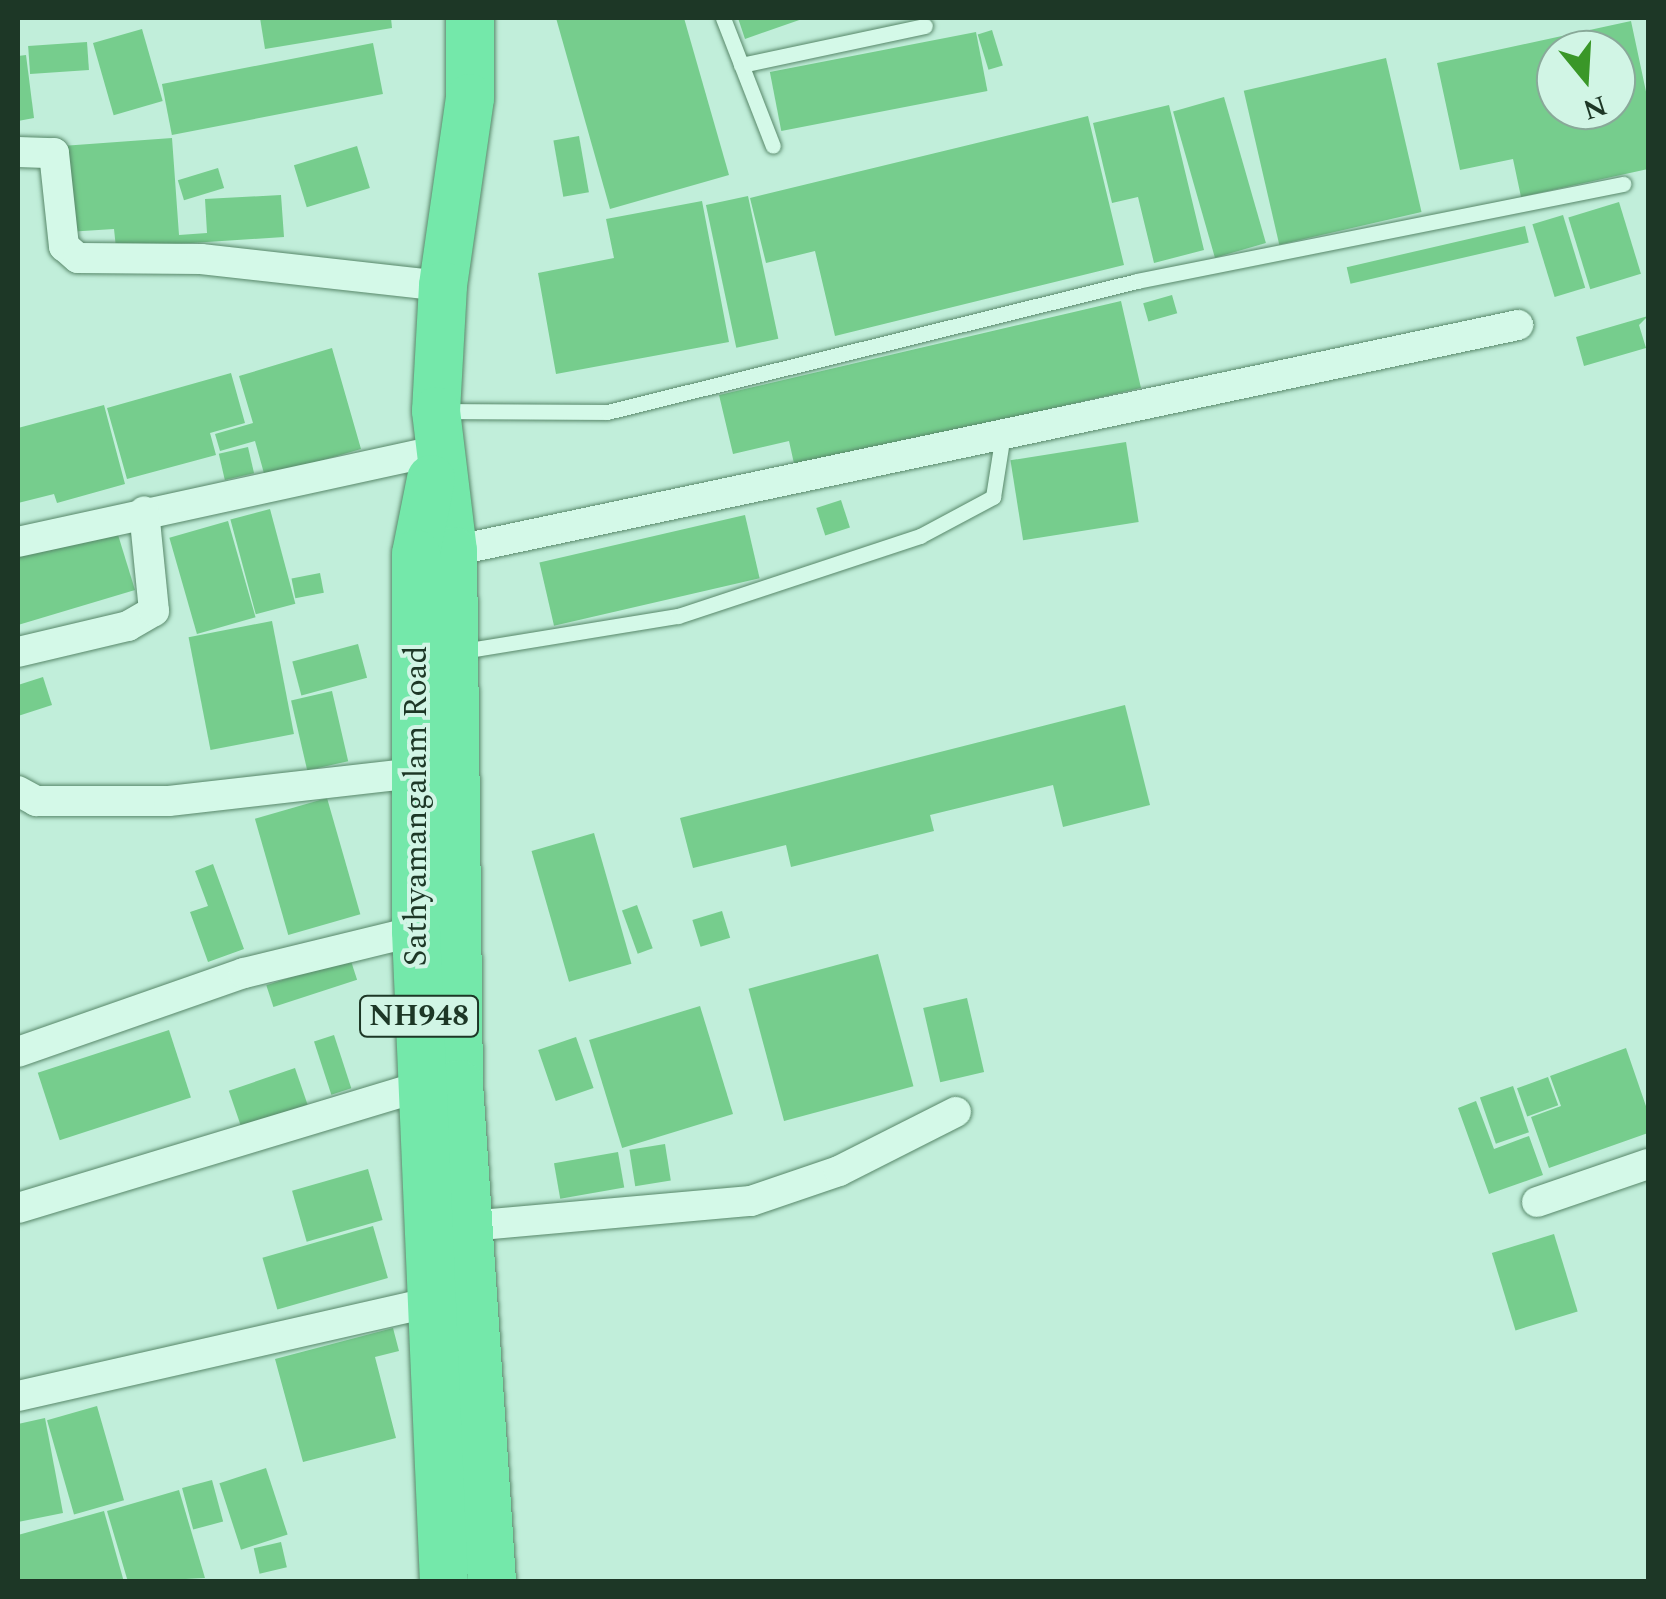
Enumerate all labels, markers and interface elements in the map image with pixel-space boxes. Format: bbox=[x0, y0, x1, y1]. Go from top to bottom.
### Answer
north arrow bbox=[1536, 30, 1636, 130]
text: N bbox=[1577, 83, 1612, 131]
street label: Sathyamangalam Road bbox=[398, 646, 436, 966]
road number: NH948 bbox=[359, 991, 479, 1041]

